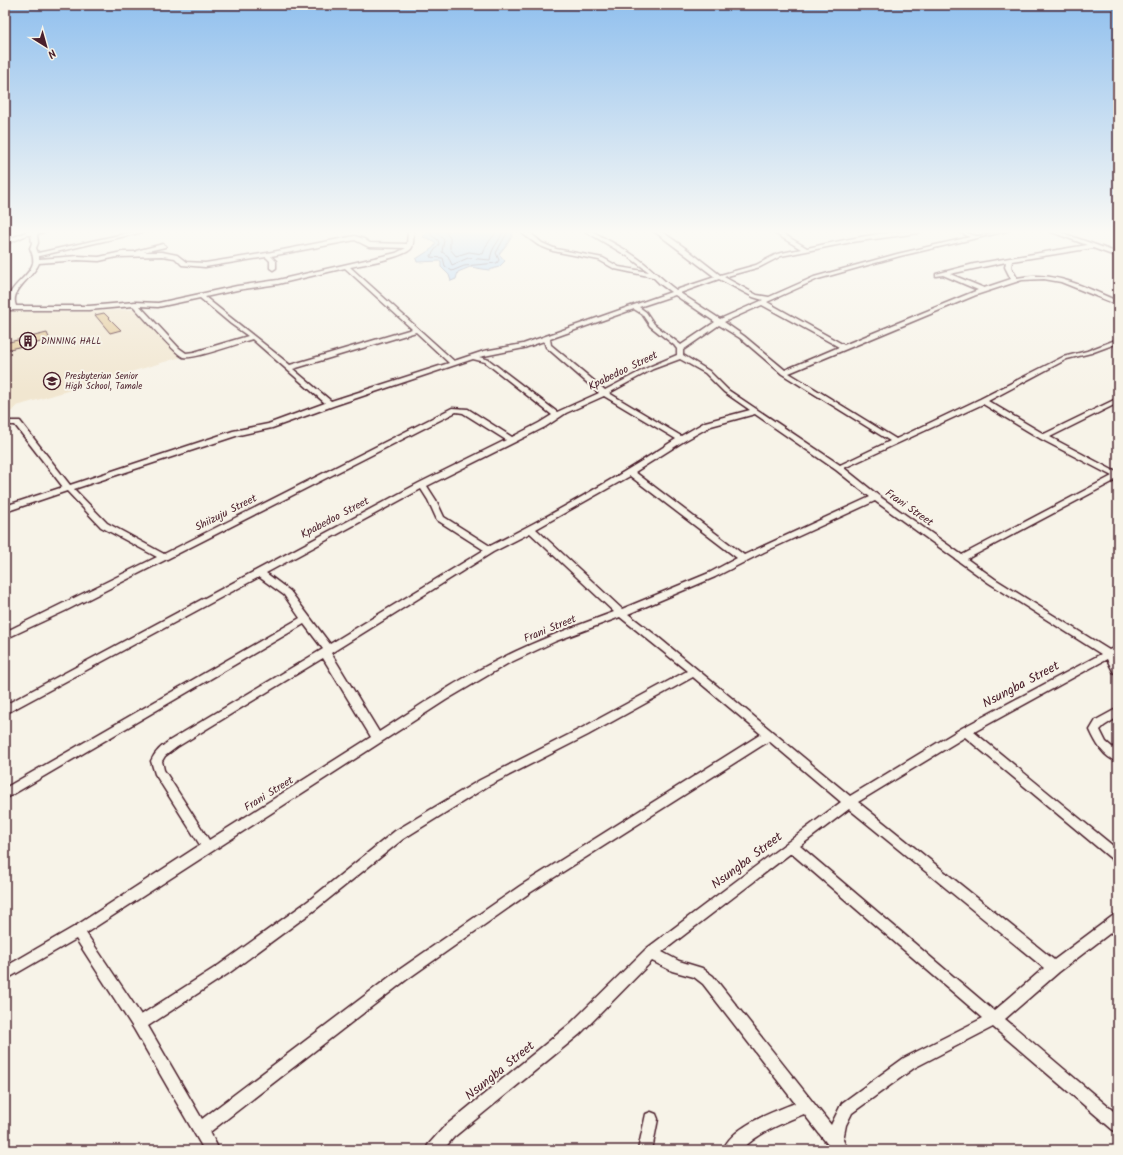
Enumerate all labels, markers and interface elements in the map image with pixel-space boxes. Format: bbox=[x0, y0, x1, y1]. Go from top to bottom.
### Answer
north arrow bbox=[26, 26, 66, 66]
text: N bbox=[43, 44, 60, 62]
building icon: DINNING HALL bbox=[18, 331, 38, 351]
place label: DINNING HALL bbox=[41, 334, 101, 349]
street label: Kpabedoo Street bbox=[585, 346, 661, 396]
place label: Presbyterian Senior High School, Tamale bbox=[65, 369, 142, 394]
school or university icon: Presbyterian Senior High School, Tamale bbox=[42, 371, 62, 391]
street label: Frani Street bbox=[881, 485, 937, 532]
street label: Shiizuju Street bbox=[192, 489, 261, 536]
street label: Kpabedoo Street bbox=[297, 492, 373, 544]
street label: Frani Street bbox=[521, 610, 580, 648]
street label: Nsungba Street bbox=[979, 655, 1064, 714]
street label: Frani Street bbox=[241, 771, 298, 816]
street label: Nsungba Street bbox=[707, 827, 788, 895]
street label: Nsungba Street bbox=[460, 1036, 540, 1106]

